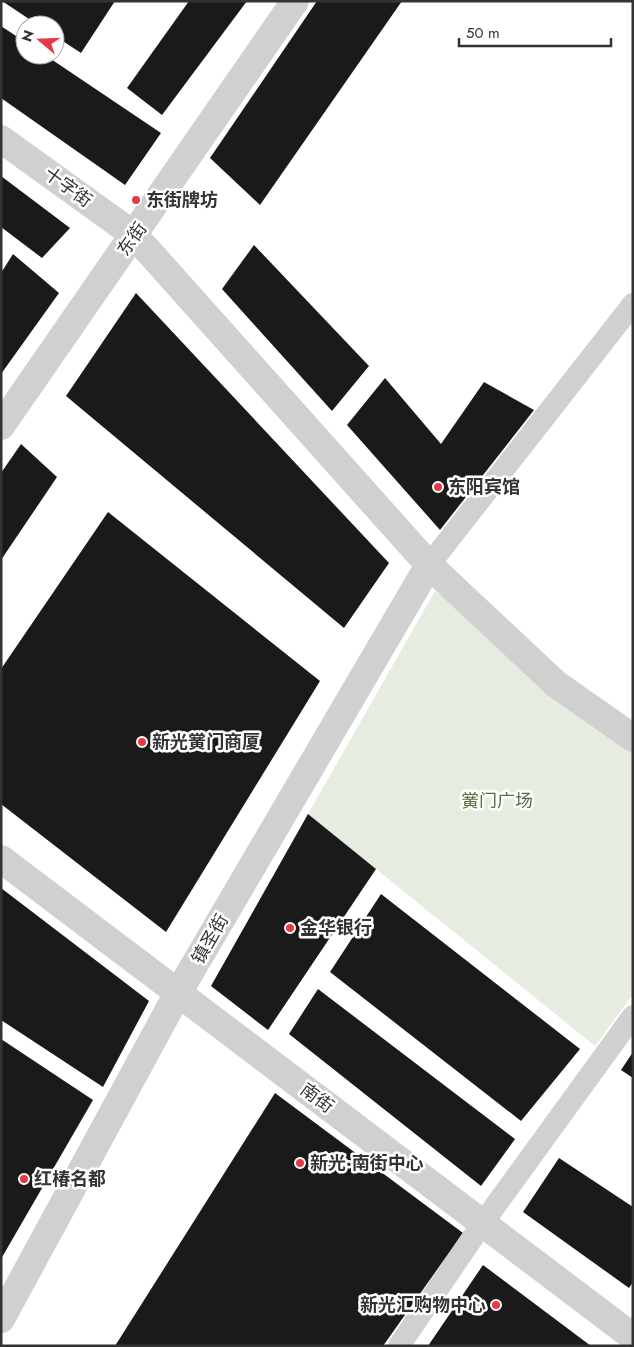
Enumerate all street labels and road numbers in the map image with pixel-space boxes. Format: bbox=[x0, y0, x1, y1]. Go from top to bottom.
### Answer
street label: 十字街 bbox=[39, 161, 97, 213]
street label: 东街 bbox=[111, 217, 153, 261]
street label: 镇圣街 bbox=[185, 909, 235, 969]
street label: 南街 bbox=[295, 1077, 339, 1119]

